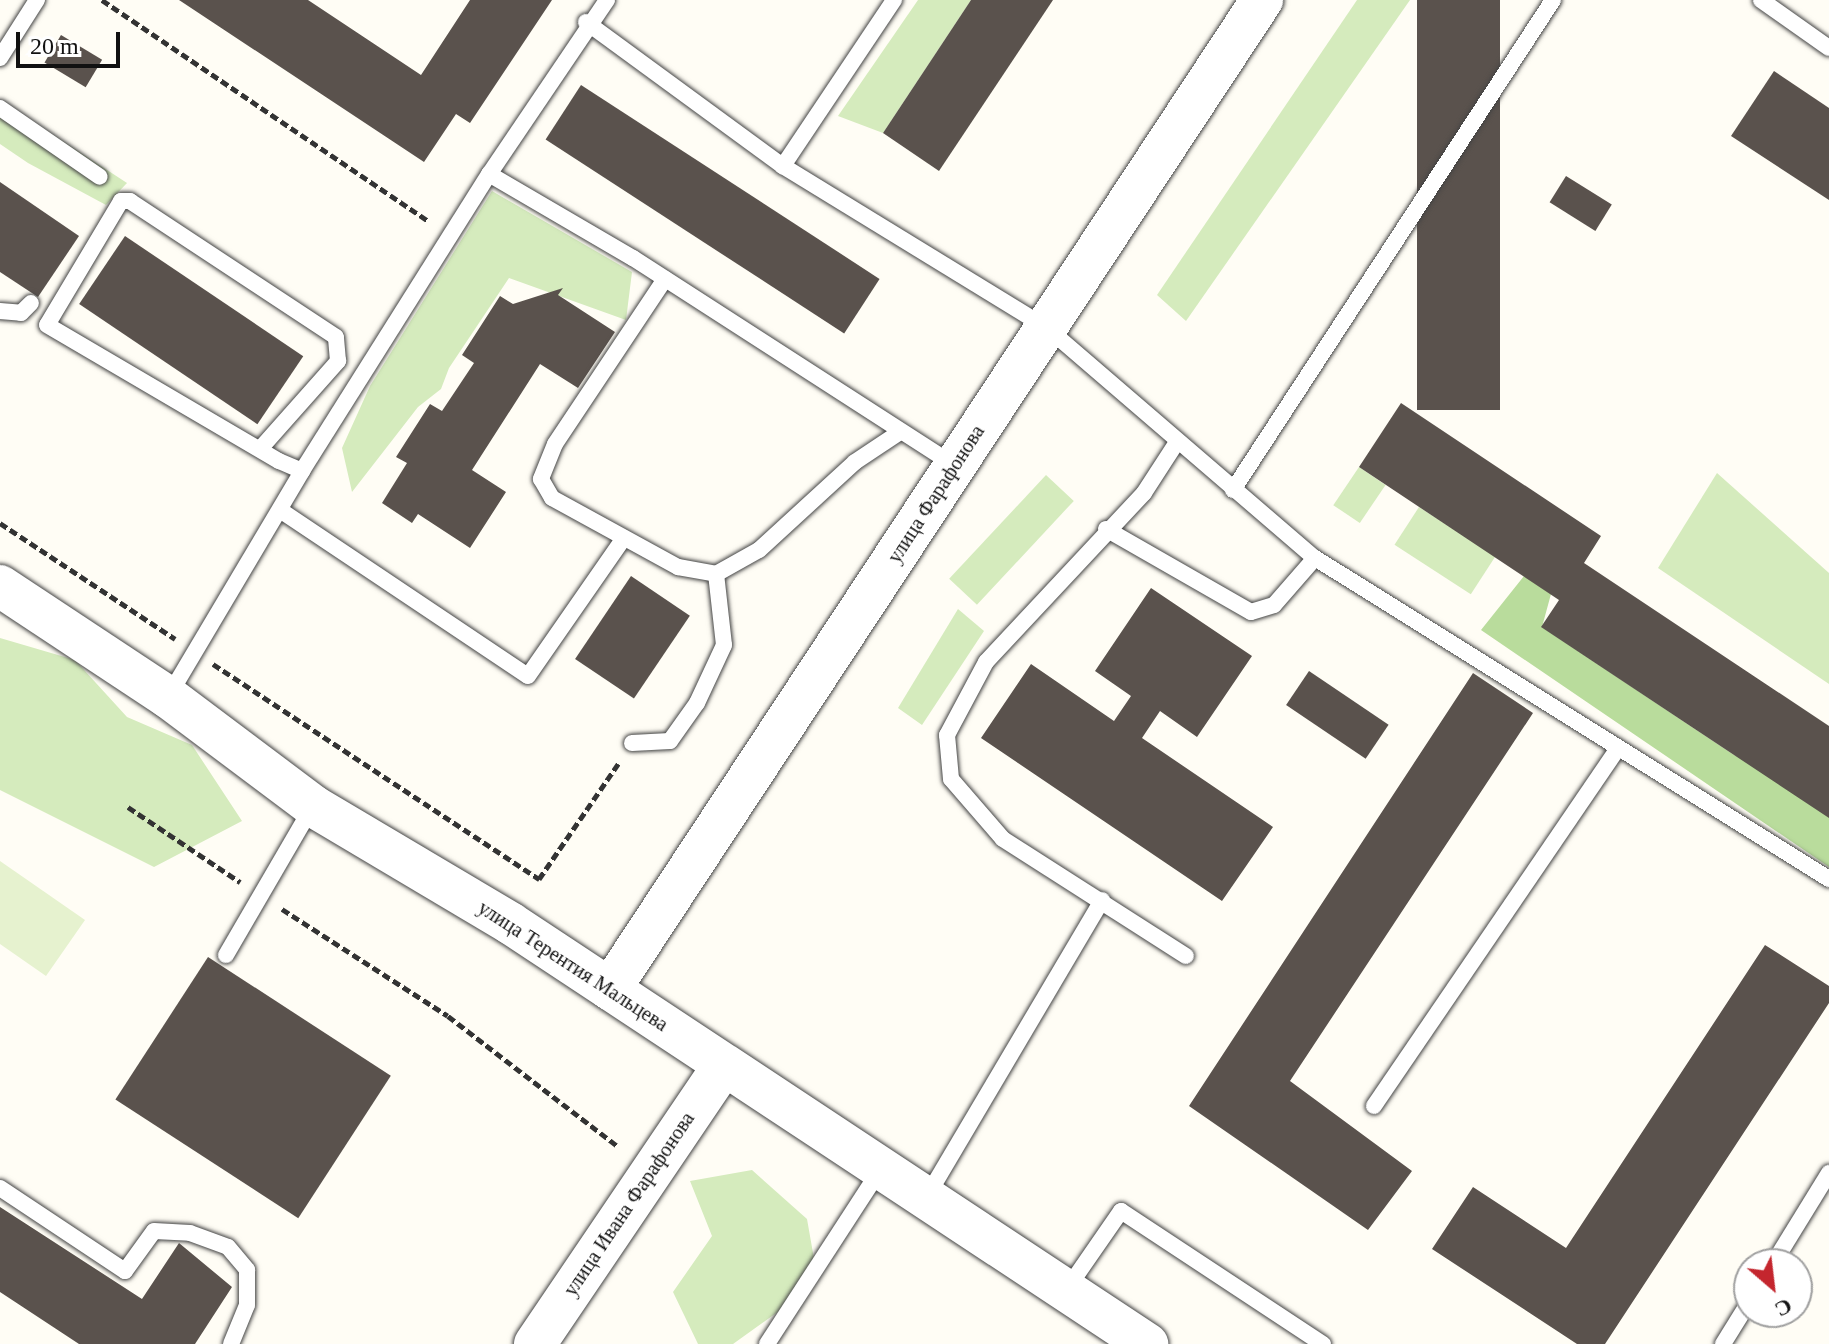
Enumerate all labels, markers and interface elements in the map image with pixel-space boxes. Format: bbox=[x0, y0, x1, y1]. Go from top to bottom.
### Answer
scale bar bbox=[20, 16, 124, 66]
text: 20 m bbox=[30, 33, 79, 59]
street label: улица Фарафонова bbox=[882, 421, 990, 567]
street label: улица Терентия Мальцева bbox=[474, 896, 672, 1036]
street label: улица Ивана Фарафонова bbox=[558, 1107, 700, 1301]
north arrow bbox=[1733, 1248, 1813, 1328]
text: С bbox=[1771, 1293, 1796, 1323]

